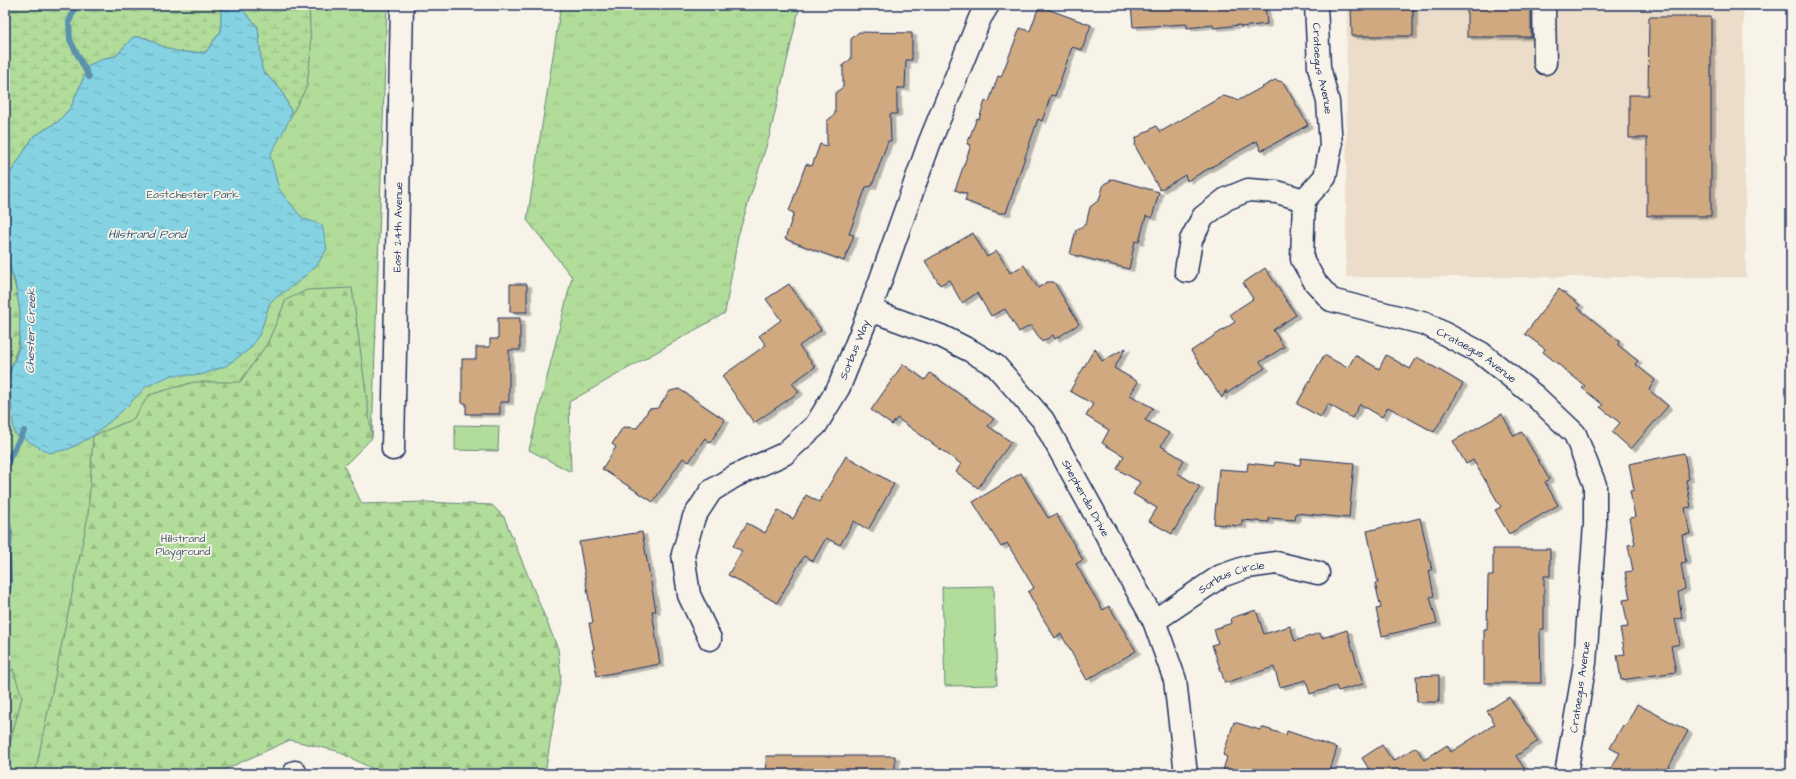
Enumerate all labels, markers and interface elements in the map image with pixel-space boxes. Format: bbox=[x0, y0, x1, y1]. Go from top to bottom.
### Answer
street label: Crataegus Avenue bbox=[1309, 22, 1336, 115]
street label: East 24th Avenue bbox=[389, 182, 406, 272]
park label: Eastchester Park bbox=[147, 187, 239, 202]
water label: Hilstrand Pond bbox=[108, 226, 189, 243]
water label: Chester Creek bbox=[22, 288, 40, 374]
street label: Sorbus Way bbox=[835, 317, 874, 381]
street label: Crataegus Avenue bbox=[1434, 324, 1520, 386]
street label: Shepherdia Drive bbox=[1059, 457, 1113, 539]
park label: Hillstrand Playground bbox=[155, 531, 211, 560]
street label: Sorbus Circle bbox=[1195, 557, 1265, 597]
street label: Crataegus Avenue bbox=[1566, 640, 1595, 734]

